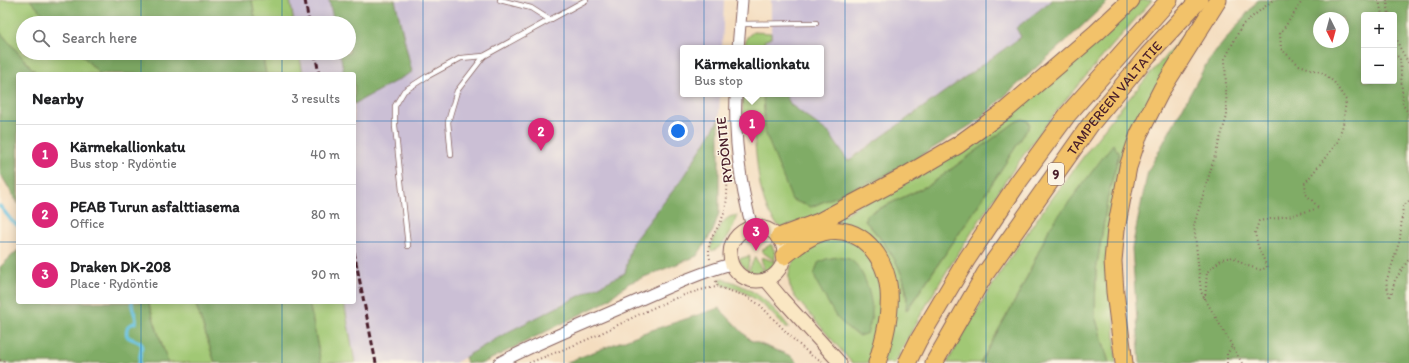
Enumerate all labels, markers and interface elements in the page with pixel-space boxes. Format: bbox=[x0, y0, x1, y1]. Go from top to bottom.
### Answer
north arrow bbox=[1313, 12, 1349, 48]
map controls bbox=[1361, 12, 1397, 84]
button: + bbox=[1361, 12, 1397, 48]
search box bbox=[16, 16, 356, 60]
icon: search bbox=[30, 27, 52, 49]
text: Search here bbox=[62, 29, 137, 47]
street label: TAMPEREEN VALTATIE bbox=[1063, 38, 1166, 159]
popup bbox=[680, 45, 824, 97]
button: − bbox=[1361, 48, 1397, 84]
text: Kärmekallionkatu bbox=[694, 55, 810, 73]
text: Bus stop bbox=[694, 73, 743, 88]
text: Nearby bbox=[32, 88, 84, 108]
text: 3 results bbox=[291, 91, 340, 106]
pin: 1 bbox=[739, 110, 765, 143]
street label: RYDÖNTIE bbox=[713, 116, 736, 184]
pin: 2 bbox=[528, 118, 554, 151]
your location bbox=[668, 121, 688, 141]
text: Kärmekallionkatu bbox=[70, 138, 185, 156]
text: 1 bbox=[42, 147, 48, 162]
text: 40 m bbox=[310, 147, 340, 162]
text: Bus stop · Rydöntie bbox=[70, 156, 177, 171]
road number: 9 bbox=[1048, 163, 1064, 185]
text: PEAB Turun asfalttiasema bbox=[70, 198, 240, 216]
text: 2 bbox=[42, 207, 48, 222]
text: 80 m bbox=[311, 207, 340, 222]
text: Office bbox=[70, 216, 105, 231]
pin: 3 bbox=[743, 218, 769, 251]
text: Draken DK-208 bbox=[70, 258, 171, 276]
text: 3 bbox=[41, 267, 49, 282]
text: 90 m bbox=[311, 267, 340, 282]
text: Place · Rydöntie bbox=[70, 276, 158, 291]

